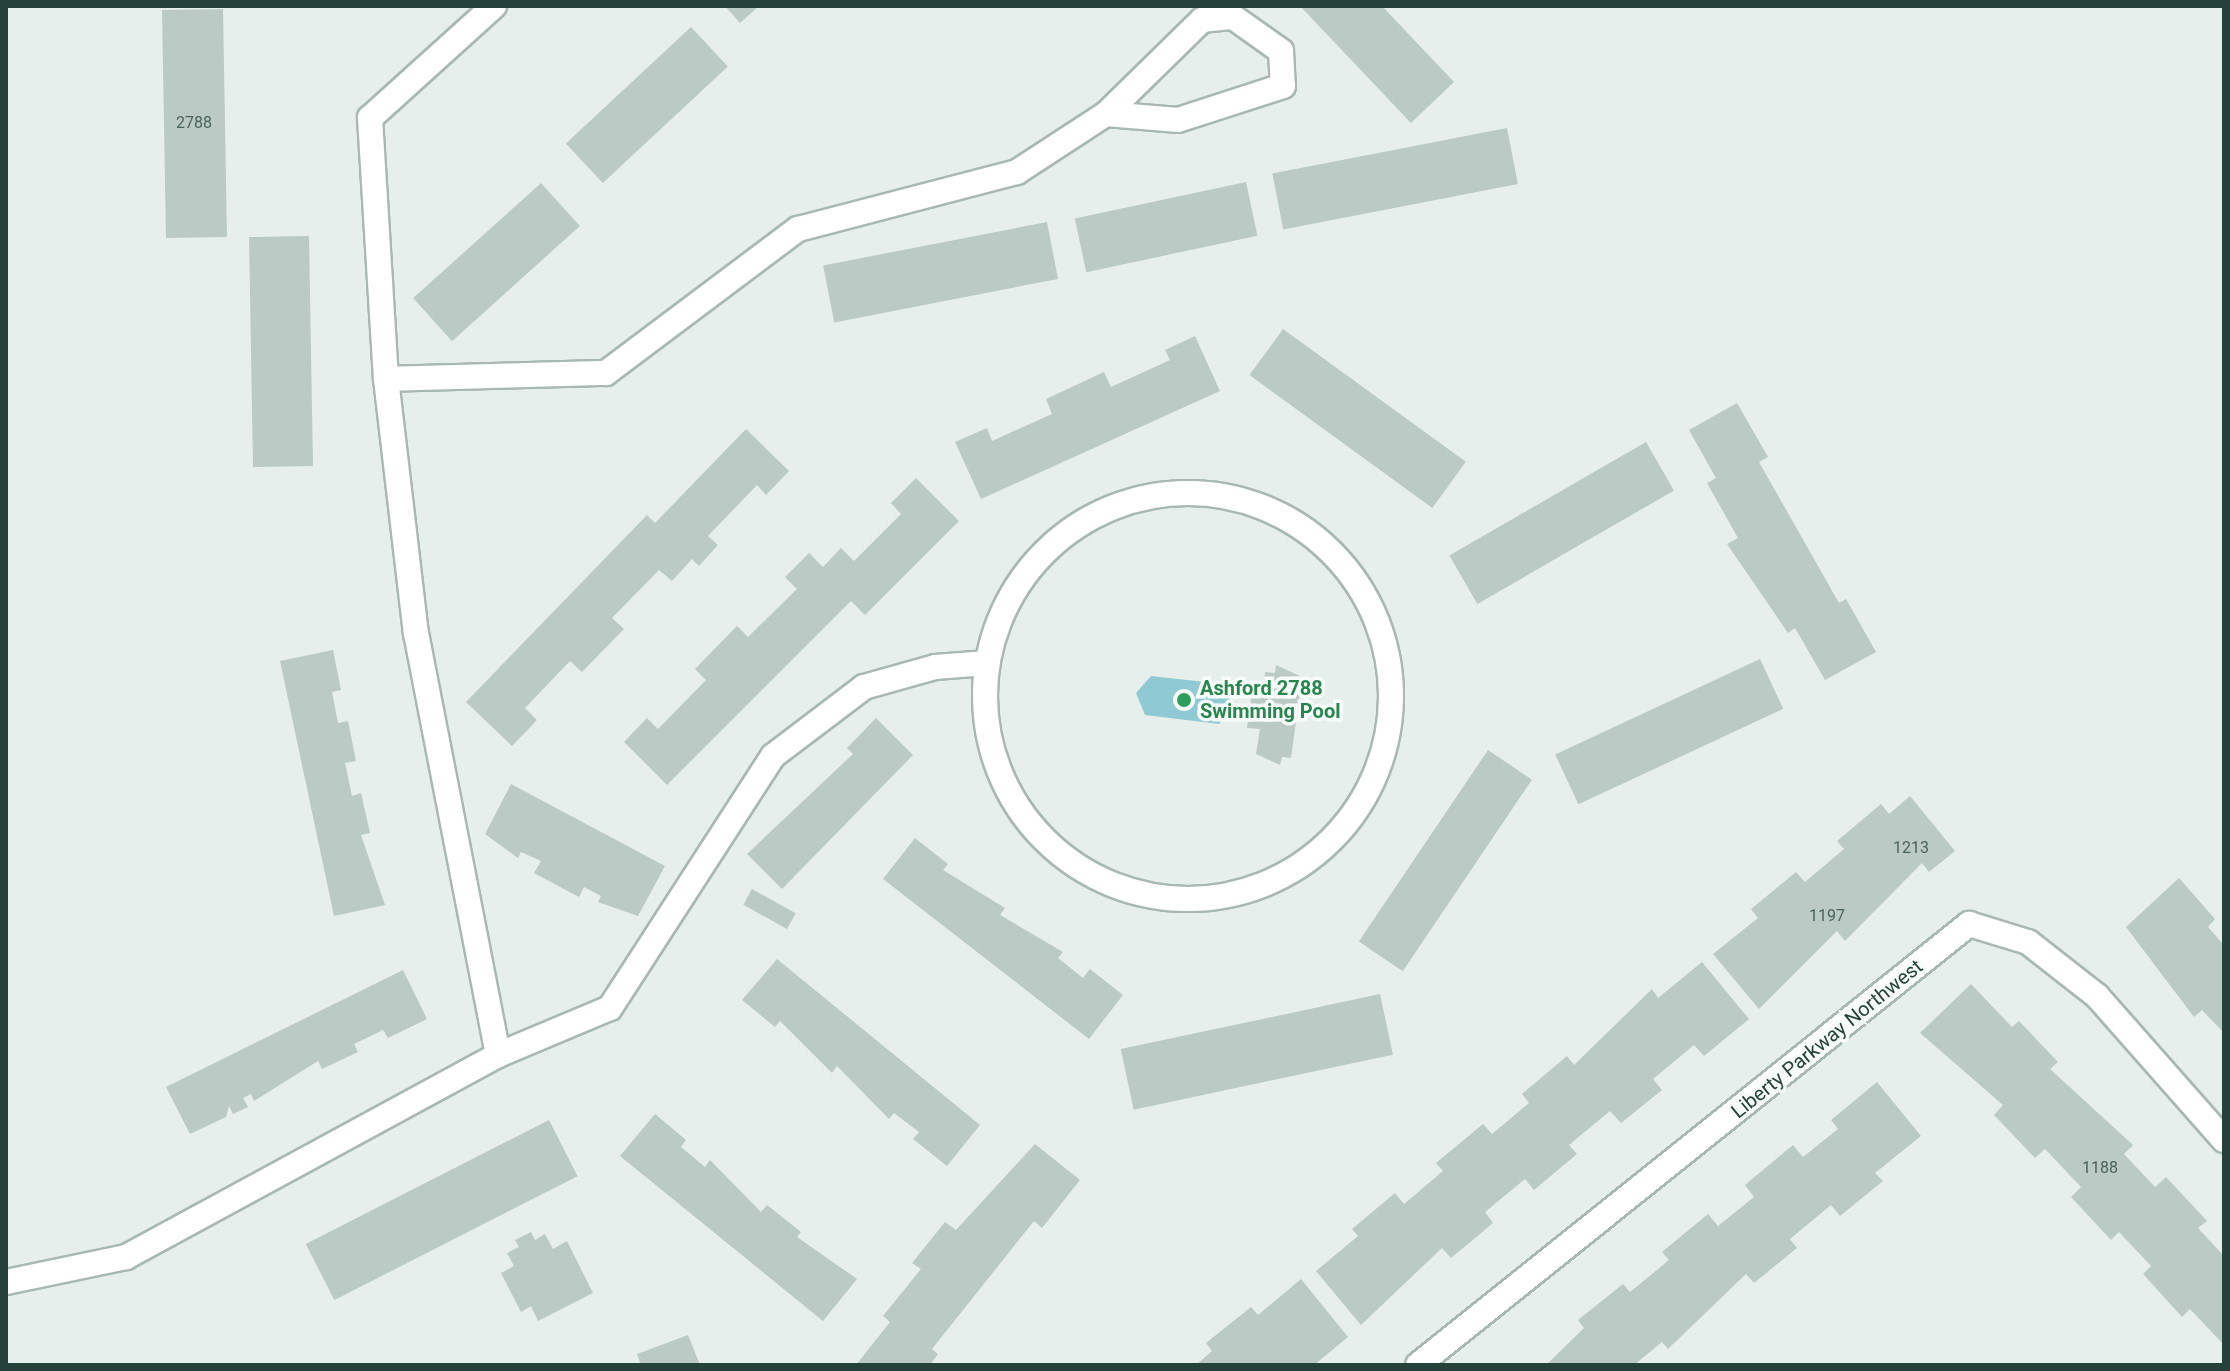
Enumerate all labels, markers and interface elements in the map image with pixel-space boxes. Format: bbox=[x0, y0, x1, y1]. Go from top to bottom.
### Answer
house number: 2788 bbox=[176, 113, 212, 133]
place label: Ashford 2788 Swimming Pool bbox=[1200, 676, 1340, 723]
marker: Ashford 2788 Swimming Pool bbox=[1175, 691, 1193, 709]
house number: 1213 bbox=[1893, 838, 1929, 858]
house number: 1197 bbox=[1809, 906, 1845, 926]
street label: Liberty Parkway Northwest bbox=[1727, 954, 1927, 1124]
house number: 1188 bbox=[2082, 1158, 2118, 1178]

